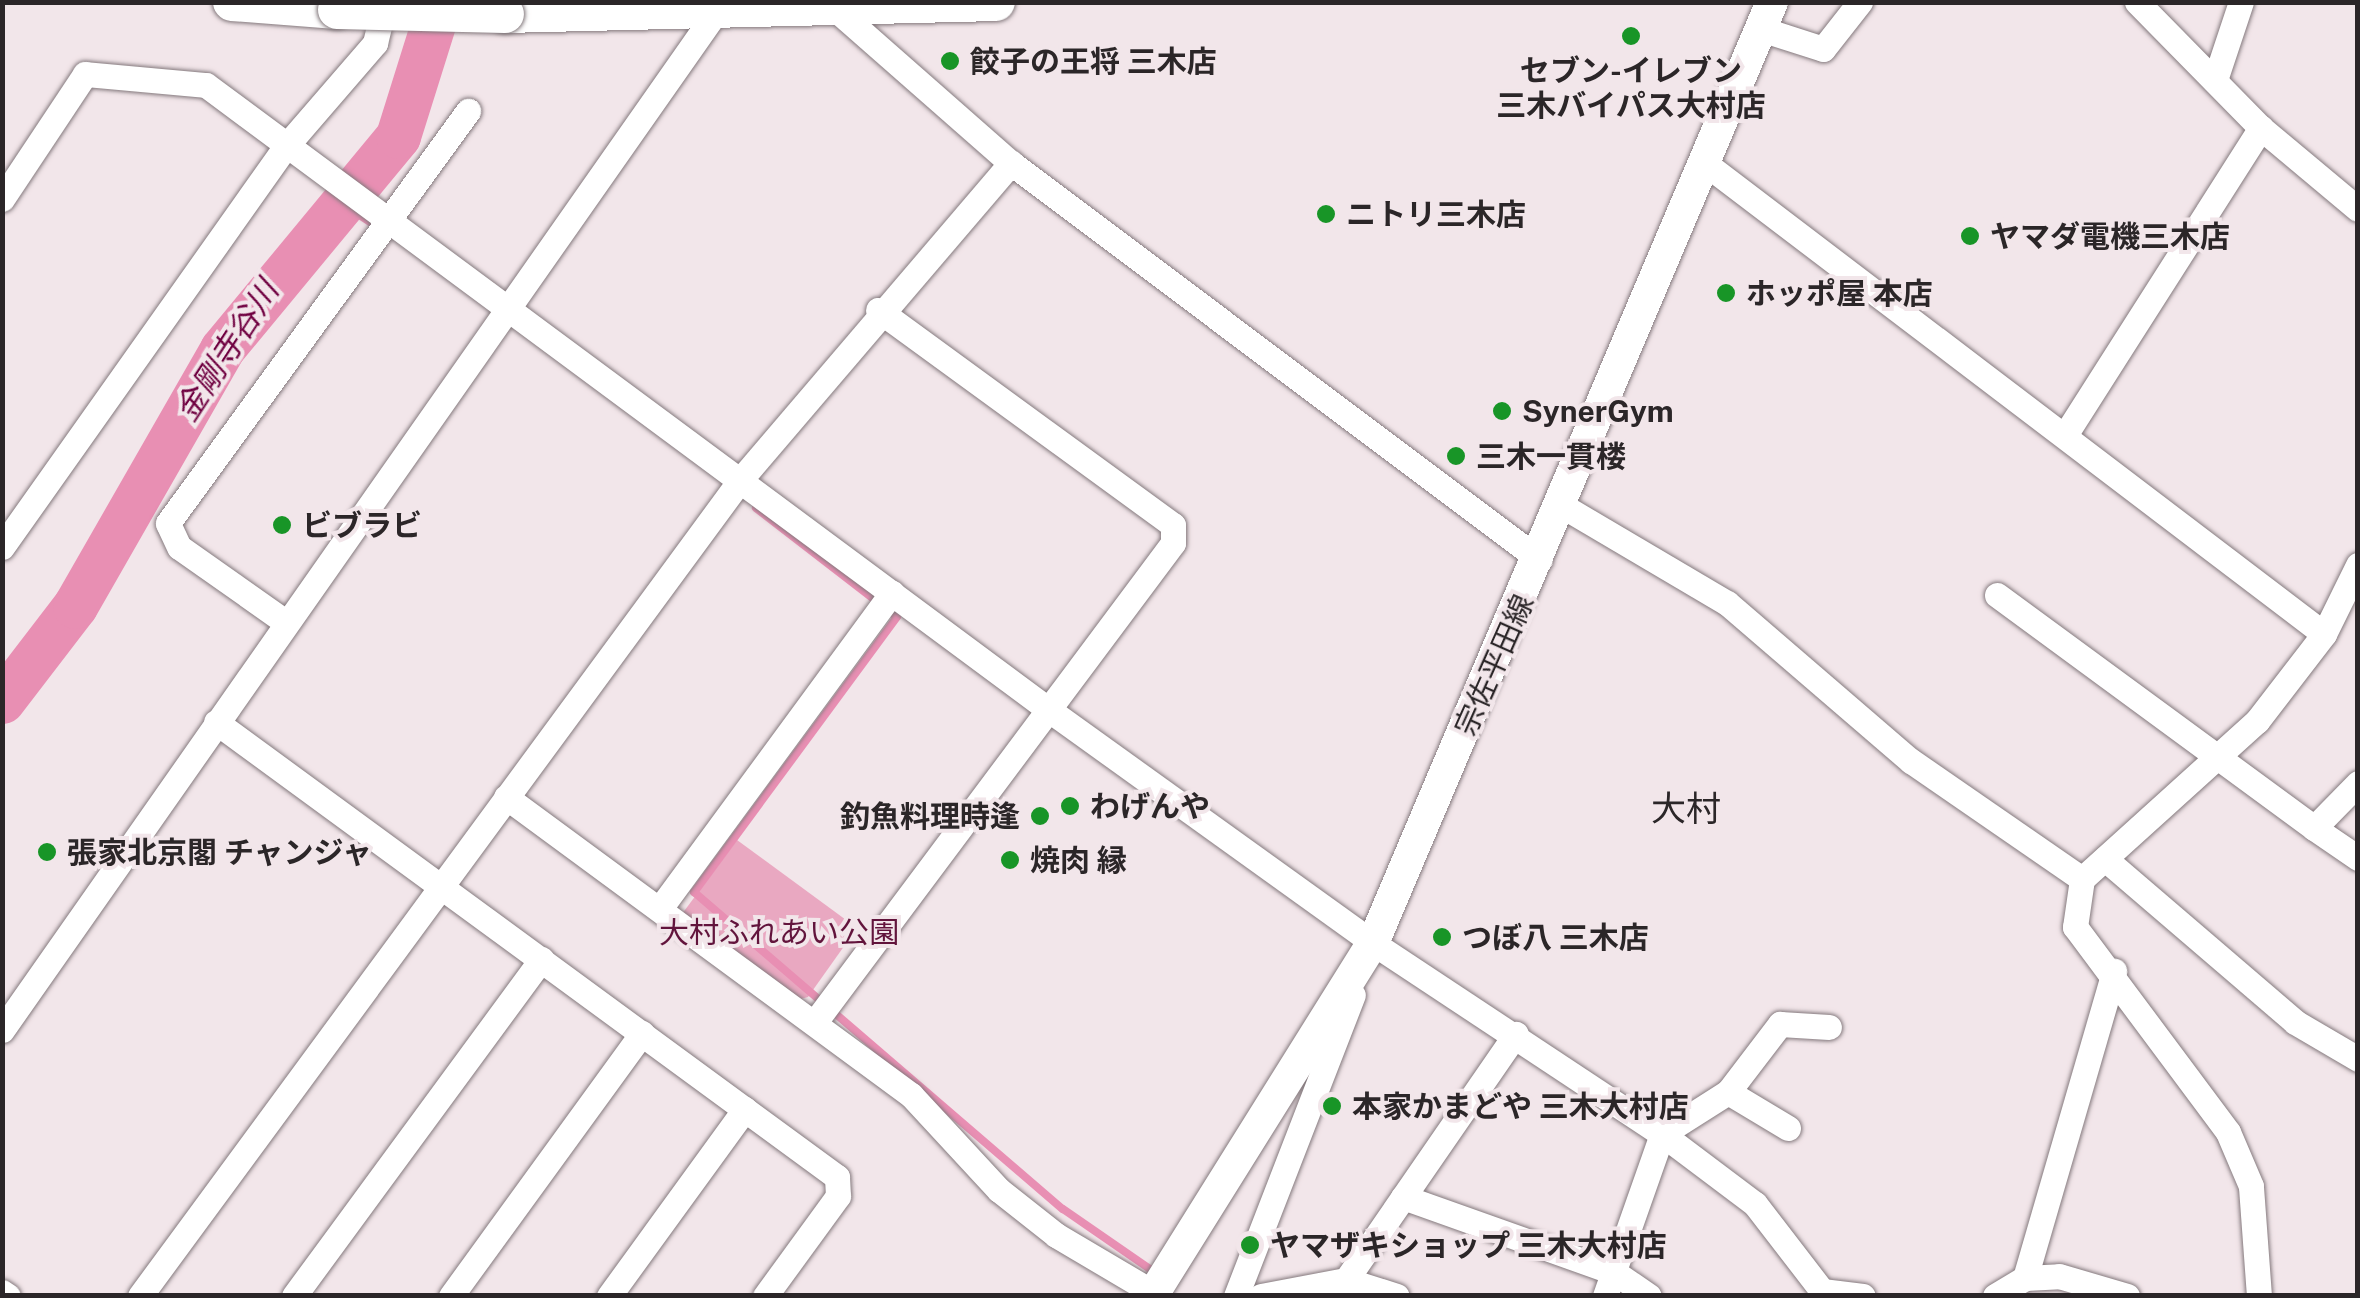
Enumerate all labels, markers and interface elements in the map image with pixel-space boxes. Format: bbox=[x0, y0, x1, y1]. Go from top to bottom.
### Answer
marker: セブン-イレブン 三木バイパス大村店 bbox=[1620, 25, 1642, 47]
place label: 餃子の王将 三木店 bbox=[970, 43, 1217, 79]
marker: 餃子の王将 三木店 bbox=[939, 50, 961, 72]
place label: セブン-イレブン 三木バイパス大村店 bbox=[1496, 52, 1766, 122]
place label: ニトリ三木店 bbox=[1346, 196, 1526, 232]
marker: ニトリ三木店 bbox=[1315, 203, 1337, 225]
place label: ヤマダ電機三木店 bbox=[1990, 218, 2230, 254]
marker: ヤマダ電機三木店 bbox=[1959, 225, 1981, 247]
water label: 金剛寺谷川 bbox=[167, 273, 287, 429]
place label: ホッポ屋 本店 bbox=[1746, 275, 1933, 311]
marker: ホッポ屋 本店 bbox=[1715, 282, 1737, 304]
place label: SynerGym bbox=[1522, 393, 1674, 429]
marker: SynerGym bbox=[1491, 400, 1513, 422]
place label: 三木一貫楼 bbox=[1476, 438, 1626, 474]
marker: 三木一貫楼 bbox=[1445, 445, 1467, 467]
place label: ビブラビ bbox=[302, 507, 422, 543]
marker: ビブラビ bbox=[271, 514, 293, 536]
street label: 宗佐平田線 bbox=[1447, 589, 1541, 741]
place label: わげんや bbox=[1090, 788, 1210, 824]
district label: 大村 bbox=[1651, 788, 1721, 830]
marker: わげんや bbox=[1059, 795, 1081, 817]
place label: 釣魚料理時逢 bbox=[840, 798, 1020, 834]
marker: 釣魚料理時逢 bbox=[1029, 805, 1051, 827]
place label: 張家北京閣 チャンジャ bbox=[67, 834, 374, 870]
marker: 張家北京閣 チャンジャ bbox=[36, 841, 58, 863]
place label: 焼肉 縁 bbox=[1030, 842, 1127, 878]
marker: 焼肉 縁 bbox=[999, 849, 1021, 871]
park label: 大村ふれあい公園 bbox=[659, 914, 899, 950]
place label: つぼ八 三木店 bbox=[1462, 919, 1649, 955]
marker: つぼ八 三木店 bbox=[1431, 926, 1453, 948]
place label: 本家かまどや 三木大村店 bbox=[1352, 1088, 1689, 1124]
marker: 本家かまどや 三木大村店 bbox=[1321, 1095, 1343, 1117]
place label: ヤマザキショップ 三木大村店 bbox=[1270, 1227, 1667, 1263]
marker: ヤマザキショップ 三木大村店 bbox=[1239, 1234, 1261, 1256]

